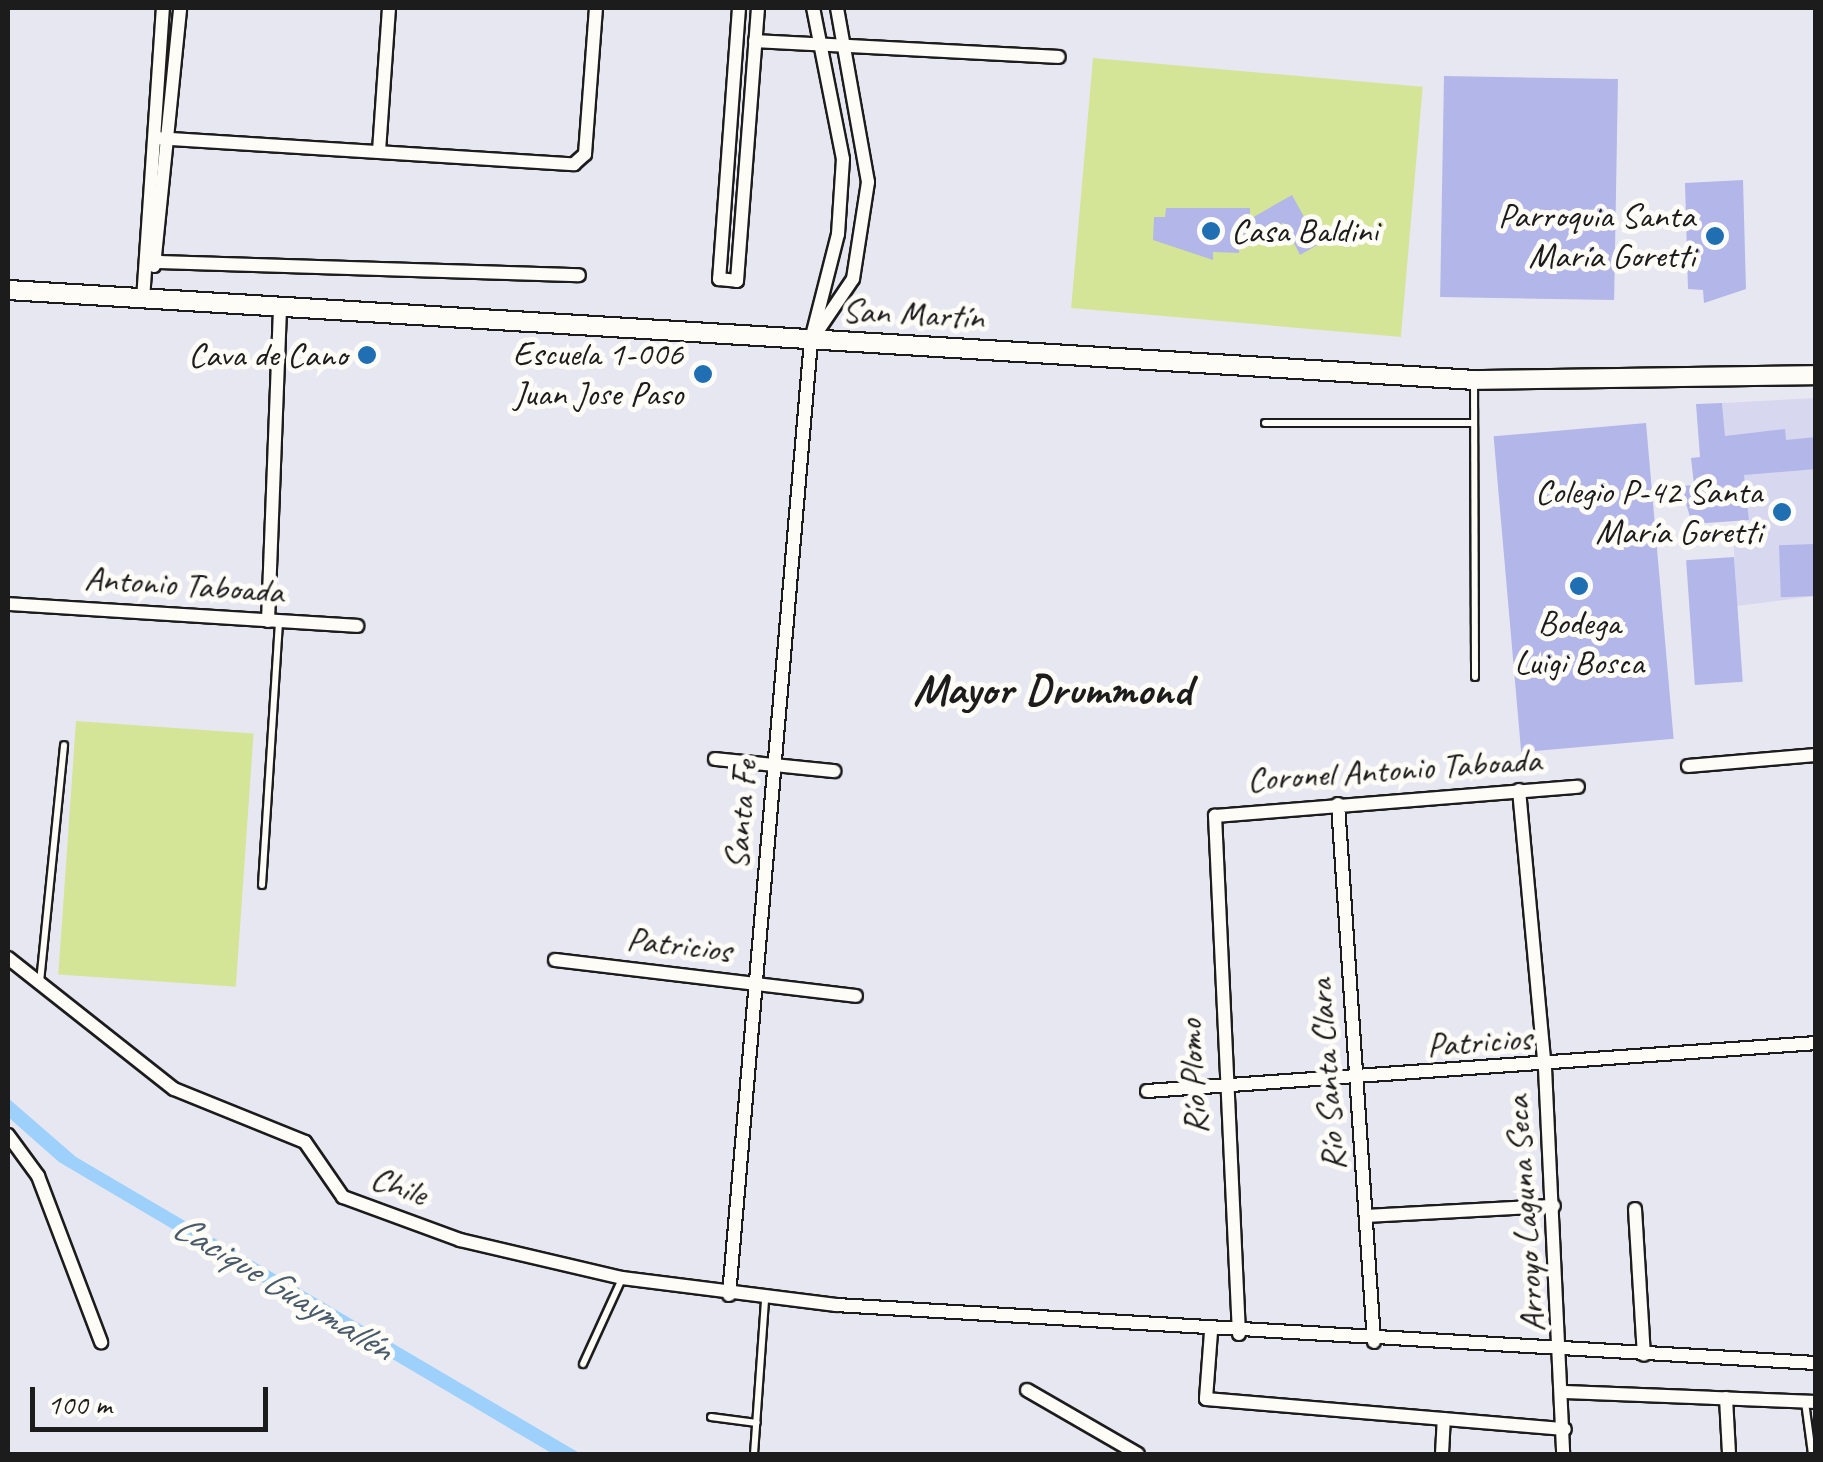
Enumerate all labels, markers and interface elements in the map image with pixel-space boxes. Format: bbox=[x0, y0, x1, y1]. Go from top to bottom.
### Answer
place label: Parroquia Santa María Goretti bbox=[1499, 195, 1695, 277]
place label: Casa Baldini bbox=[1231, 210, 1379, 252]
marker: Casa Baldini bbox=[1200, 220, 1222, 242]
marker: Parroquia Santa María Goretti bbox=[1704, 225, 1726, 247]
street label: San Martín bbox=[840, 289, 986, 339]
place label: Escuela 1-006 Juan Jose Paso bbox=[513, 333, 683, 415]
place label: Cava de Cano bbox=[188, 334, 347, 376]
marker: Cava de Cano bbox=[356, 344, 378, 366]
marker: Escuela 1-006 Juan Jose Paso bbox=[692, 363, 714, 385]
place label: Colegio P-42 Santa María Goretti bbox=[1535, 471, 1762, 553]
marker: Colegio P-42 Santa María Goretti bbox=[1771, 501, 1793, 523]
street label: Antonio Taboada bbox=[83, 557, 285, 613]
marker: Bodega Luigi Bosca bbox=[1568, 575, 1590, 597]
place label: Bodega Luigi Bosca bbox=[1514, 602, 1644, 684]
district label: Mayor Drummond bbox=[913, 663, 1191, 717]
street label: Coronel Antonio Taboada bbox=[1246, 739, 1542, 801]
street label: Santa Fe bbox=[715, 759, 767, 871]
street label: Patricios bbox=[624, 918, 734, 972]
street label: Río Santa Clara bbox=[1299, 978, 1355, 1172]
street label: Patricios bbox=[1425, 1017, 1533, 1067]
street label: Río Plomo bbox=[1169, 1019, 1217, 1135]
street label: Arroyo Laguna Seca bbox=[1496, 1095, 1554, 1333]
street label: Chile bbox=[365, 1157, 433, 1215]
water label: Cacique Guaymallén bbox=[165, 1204, 401, 1370]
scale bar bbox=[35, 1367, 272, 1429]
text: 100 m bbox=[47, 1385, 112, 1423]

